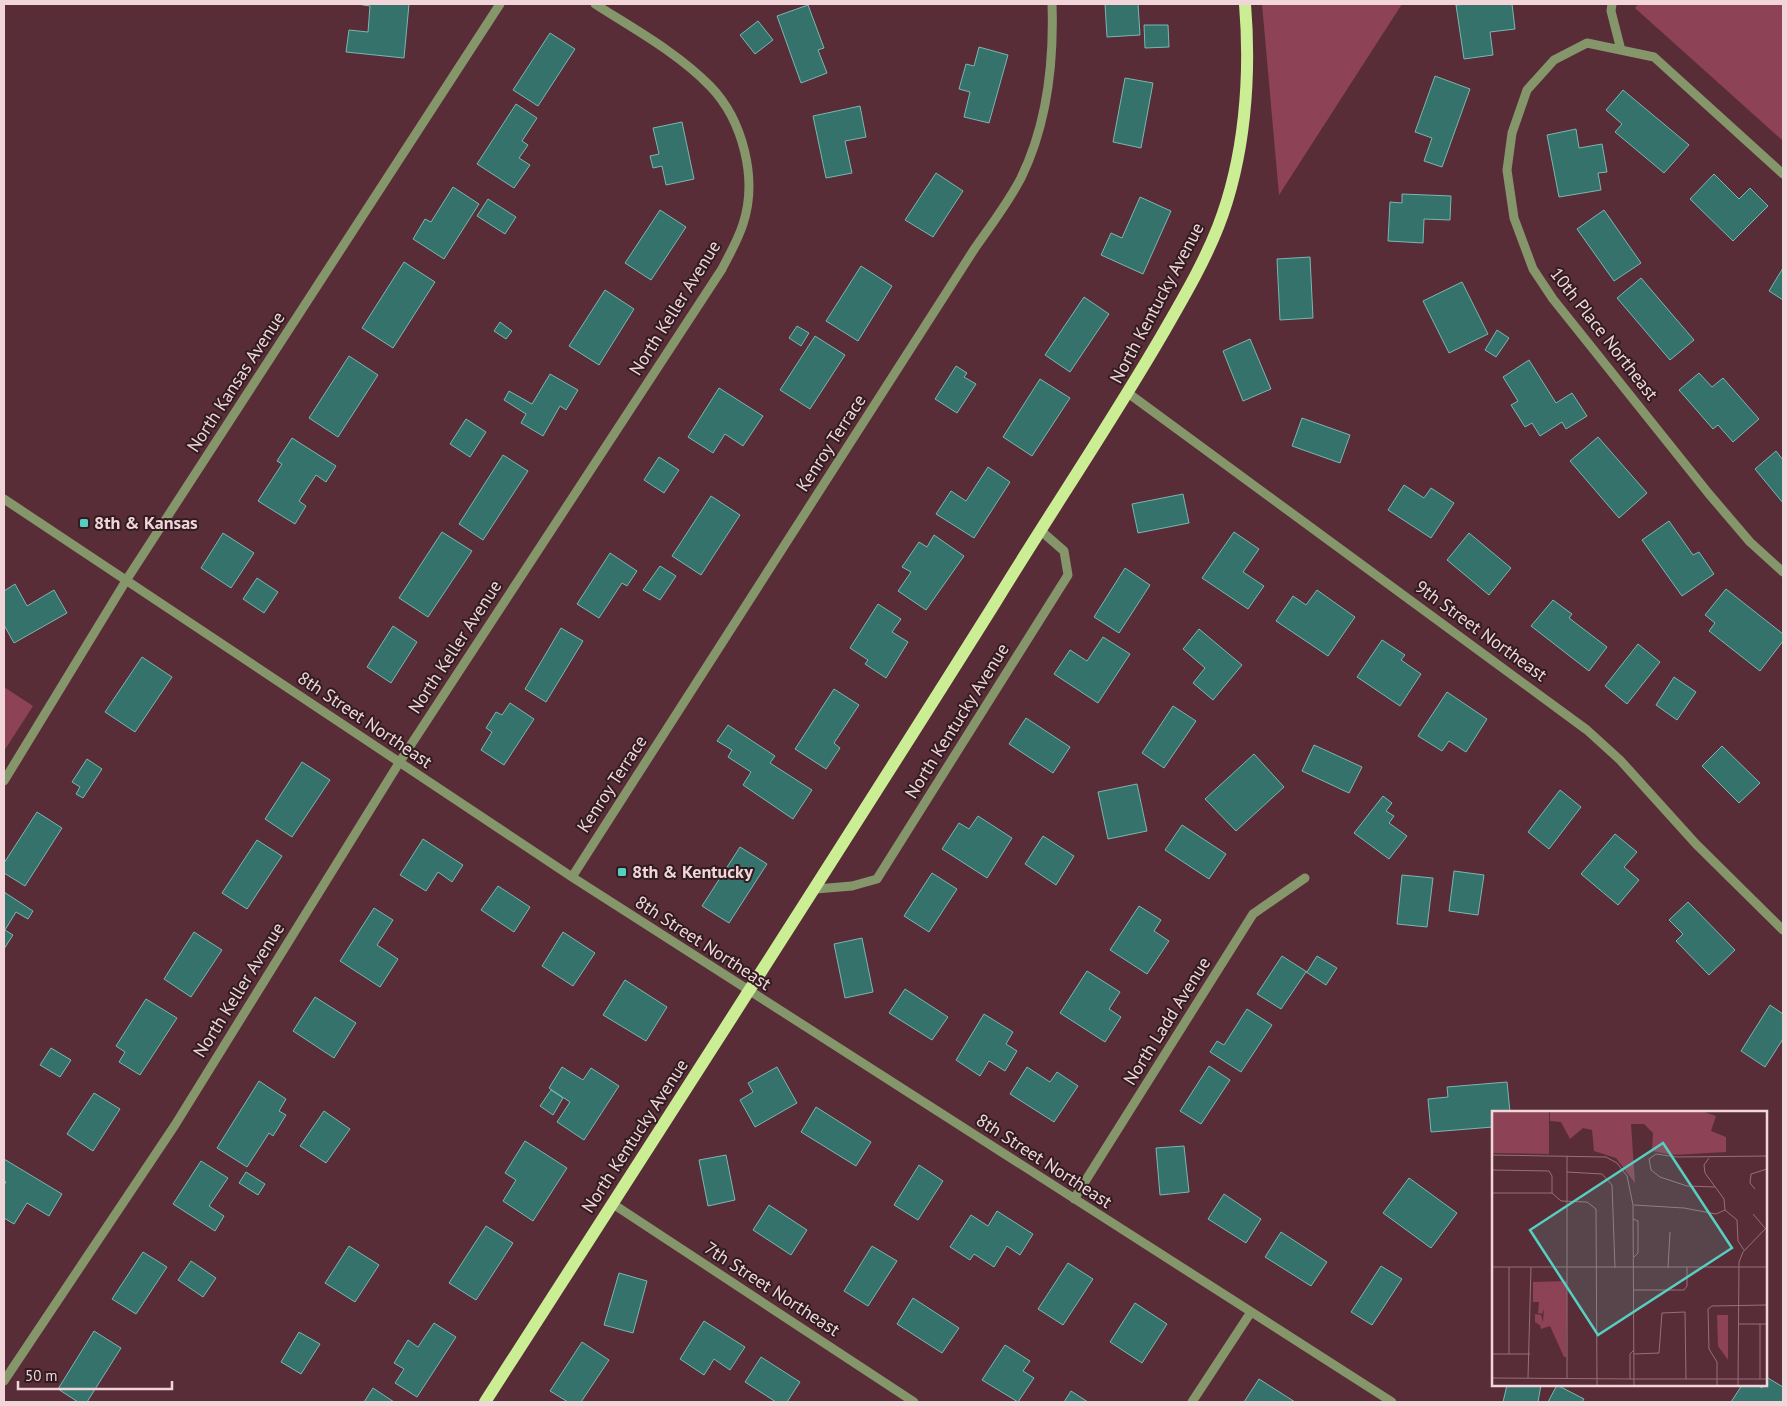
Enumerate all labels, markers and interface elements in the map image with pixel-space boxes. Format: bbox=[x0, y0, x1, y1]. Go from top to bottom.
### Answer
street label: North Kentucky Avenue bbox=[1104, 218, 1209, 387]
street label: North Keller Avenue bbox=[624, 236, 725, 379]
street label: 10th Place Northeast bbox=[1545, 263, 1663, 405]
street label: North Kansas Avenue bbox=[182, 307, 290, 456]
street label: Kenroy Terrace bbox=[791, 390, 871, 496]
place label: 8th & Kansas bbox=[94, 511, 198, 534]
marker: 8th & Kansas bbox=[78, 517, 90, 529]
street label: 9th Street Northeast bbox=[1411, 575, 1552, 686]
street label: North Keller Avenue bbox=[403, 576, 506, 718]
street label: North Kentucky Avenue bbox=[899, 639, 1014, 803]
street label: 8th Street Northeast bbox=[294, 666, 437, 773]
street label: Kenroy Terrace bbox=[572, 731, 652, 837]
place label: 8th & Kentucky bbox=[632, 860, 753, 883]
marker: 8th & Kentucky bbox=[616, 866, 628, 878]
street label: 8th Street Northeast bbox=[631, 890, 776, 995]
street label: North Keller Avenue bbox=[188, 918, 289, 1061]
street label: North Ladd Avenue bbox=[1118, 952, 1215, 1089]
street label: North Kentucky Avenue bbox=[576, 1054, 693, 1217]
street label: 8th Street Northeast bbox=[972, 1108, 1117, 1213]
inset map bbox=[1492, 1111, 1767, 1386]
street label: 7th Street Northeast bbox=[700, 1236, 844, 1341]
scale bar bbox=[18, 1358, 171, 1390]
text: 50 m bbox=[25, 1366, 58, 1385]

